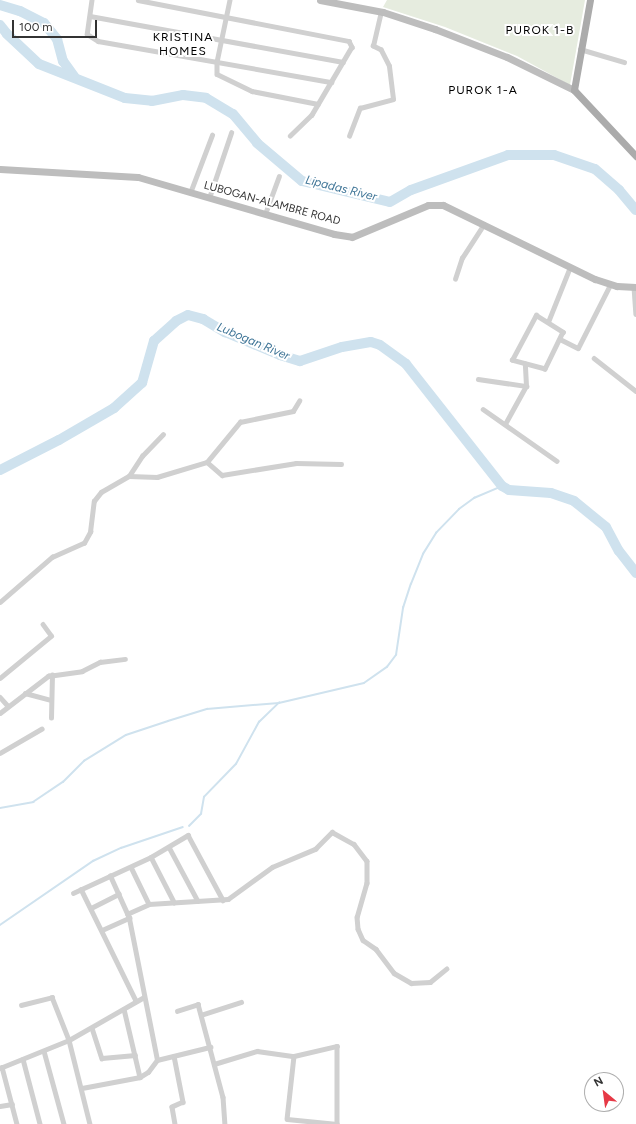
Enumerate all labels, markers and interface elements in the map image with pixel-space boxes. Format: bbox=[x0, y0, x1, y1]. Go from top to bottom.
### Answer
scale bar bbox=[14, 12, 99, 38]
text: 100 m bbox=[19, 20, 53, 34]
district label: PUROK 1-B bbox=[506, 24, 574, 38]
district label: KRISTINA HOMES bbox=[153, 31, 213, 59]
district label: PUROK 1-A bbox=[448, 84, 518, 98]
water label: Lipadas River bbox=[304, 173, 378, 205]
street label: LUBOGAN-ALAMBRE ROAD bbox=[202, 179, 342, 229]
water label: Lubogan River bbox=[214, 320, 292, 364]
north arrow bbox=[584, 1072, 624, 1112]
text: N bbox=[592, 1074, 605, 1090]

